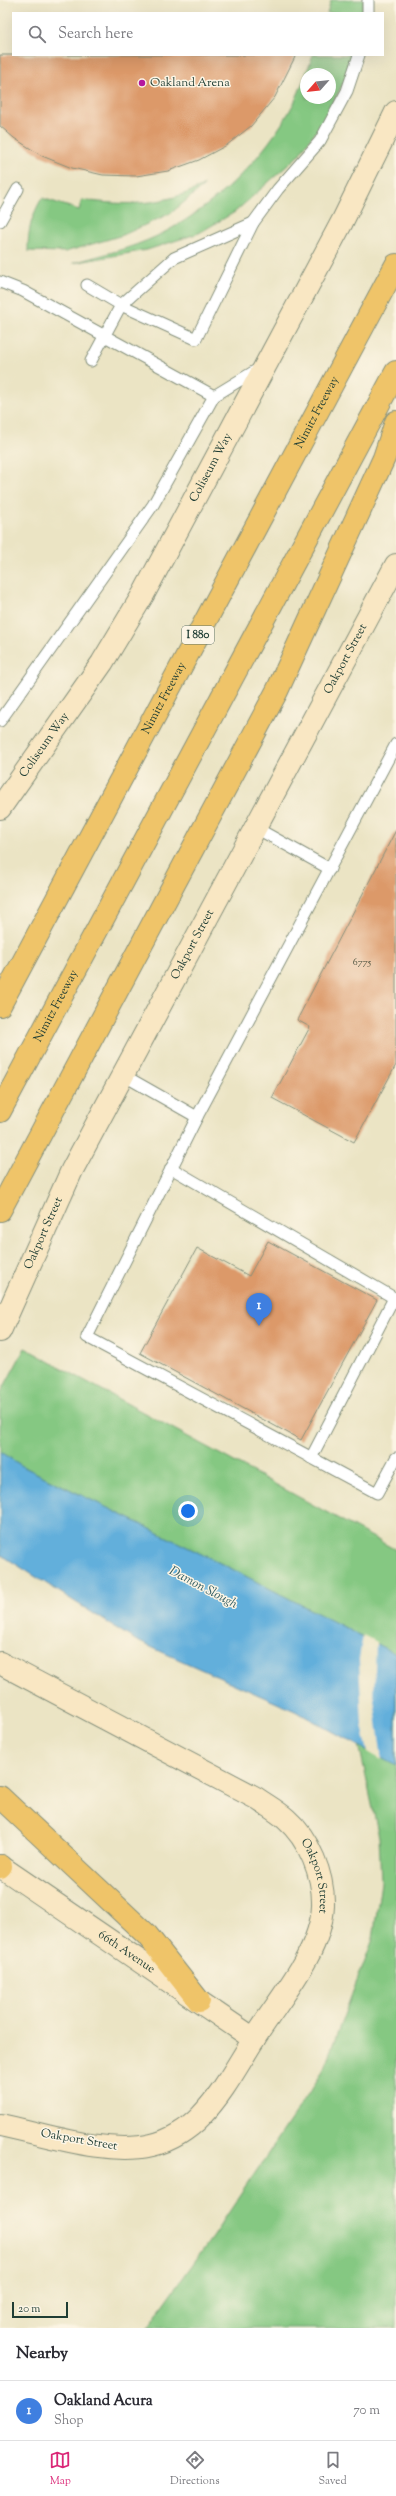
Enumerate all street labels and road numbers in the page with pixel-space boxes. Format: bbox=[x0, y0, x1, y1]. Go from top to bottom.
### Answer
street label: Nimitz Freeway bbox=[290, 373, 344, 452]
street label: Coliseum Way bbox=[185, 430, 237, 506]
street label: Oakport Street bbox=[319, 621, 372, 698]
road number: I 880 bbox=[182, 626, 214, 644]
street label: Nimitz Freeway bbox=[137, 659, 191, 738]
street label: Coliseum Way bbox=[15, 709, 74, 781]
street label: Oakport Street bbox=[166, 906, 219, 983]
street label: Nimitz Freeway bbox=[29, 967, 83, 1046]
street label: Oakport Street bbox=[20, 1194, 68, 1272]
street label: Oakport Street bbox=[296, 1835, 332, 1914]
street label: 66th Avenue bbox=[94, 1926, 159, 1978]
street label: Oakport Street bbox=[39, 2124, 119, 2156]

